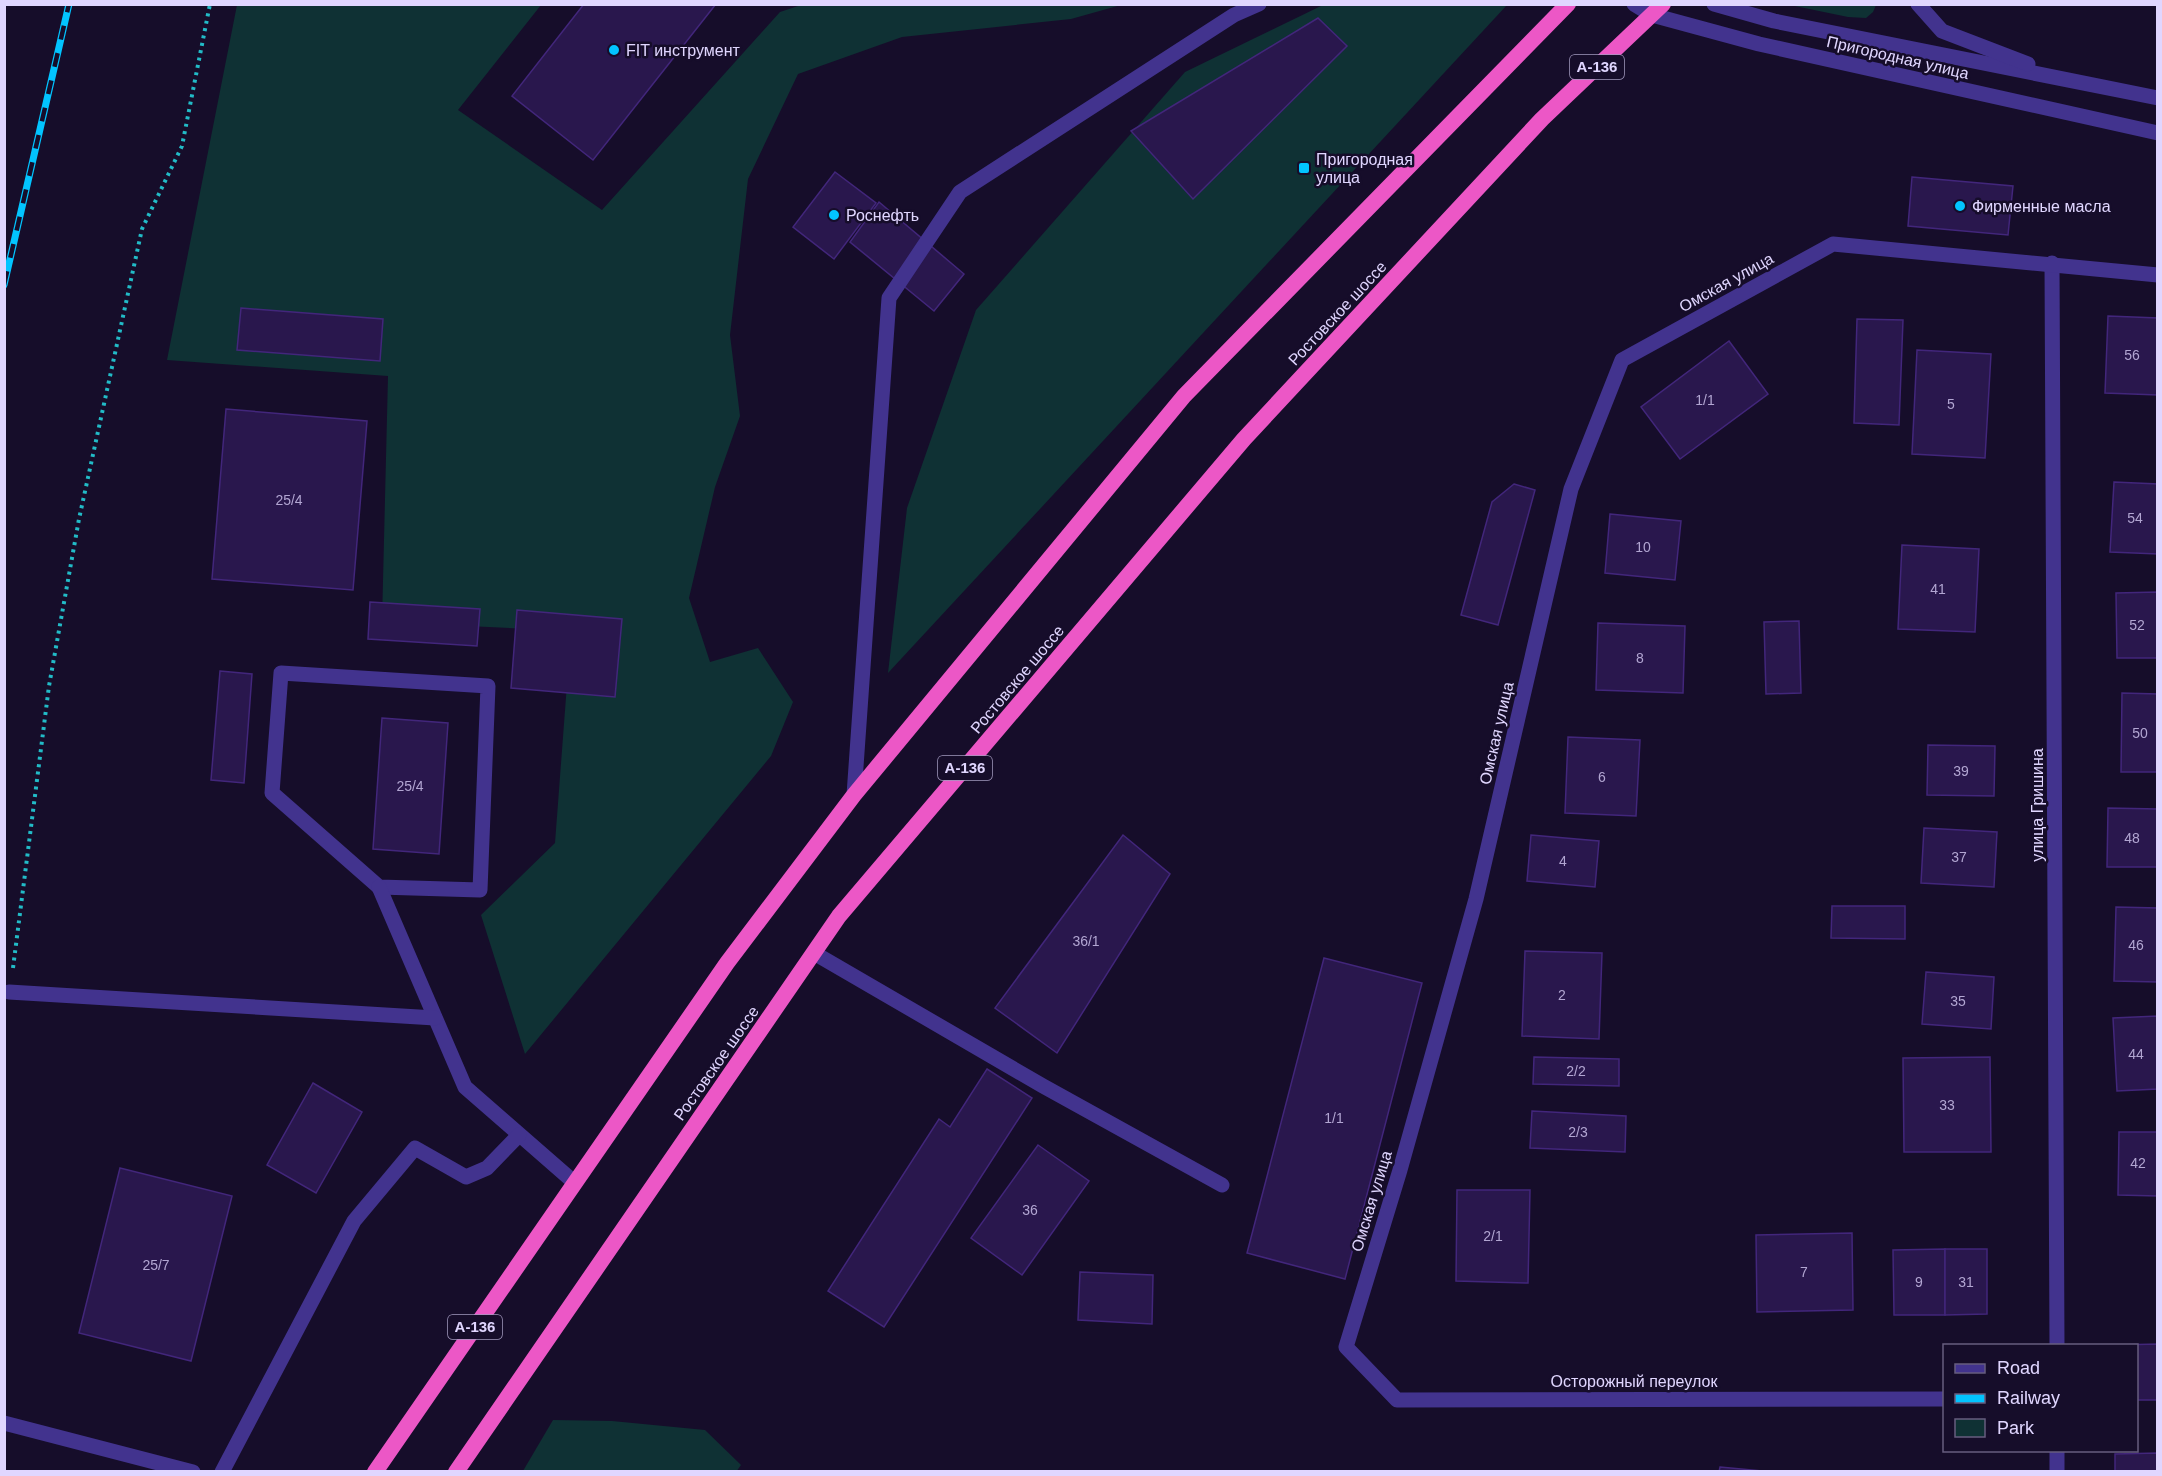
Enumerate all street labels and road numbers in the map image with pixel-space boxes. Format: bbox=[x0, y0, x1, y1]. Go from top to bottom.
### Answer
street label: Пригородная улица bbox=[1825, 33, 1971, 82]
road number: А-136 bbox=[1570, 55, 1624, 79]
street label: Омская улица bbox=[1676, 250, 1776, 315]
street label: Ростовское шоссе bbox=[1285, 258, 1390, 369]
street label: Ростовское шоссе bbox=[967, 622, 1067, 737]
street label: Омская улица bbox=[1476, 680, 1517, 786]
street label: улица Гришина bbox=[2029, 748, 2046, 862]
road number: А-136 bbox=[938, 756, 992, 780]
street label: Ростовское шоссе bbox=[671, 1003, 762, 1124]
street label: Омская улица bbox=[1348, 1148, 1395, 1254]
road number: А-136 bbox=[448, 1315, 502, 1339]
street label: Осторожный переулок bbox=[1551, 1373, 1718, 1390]

